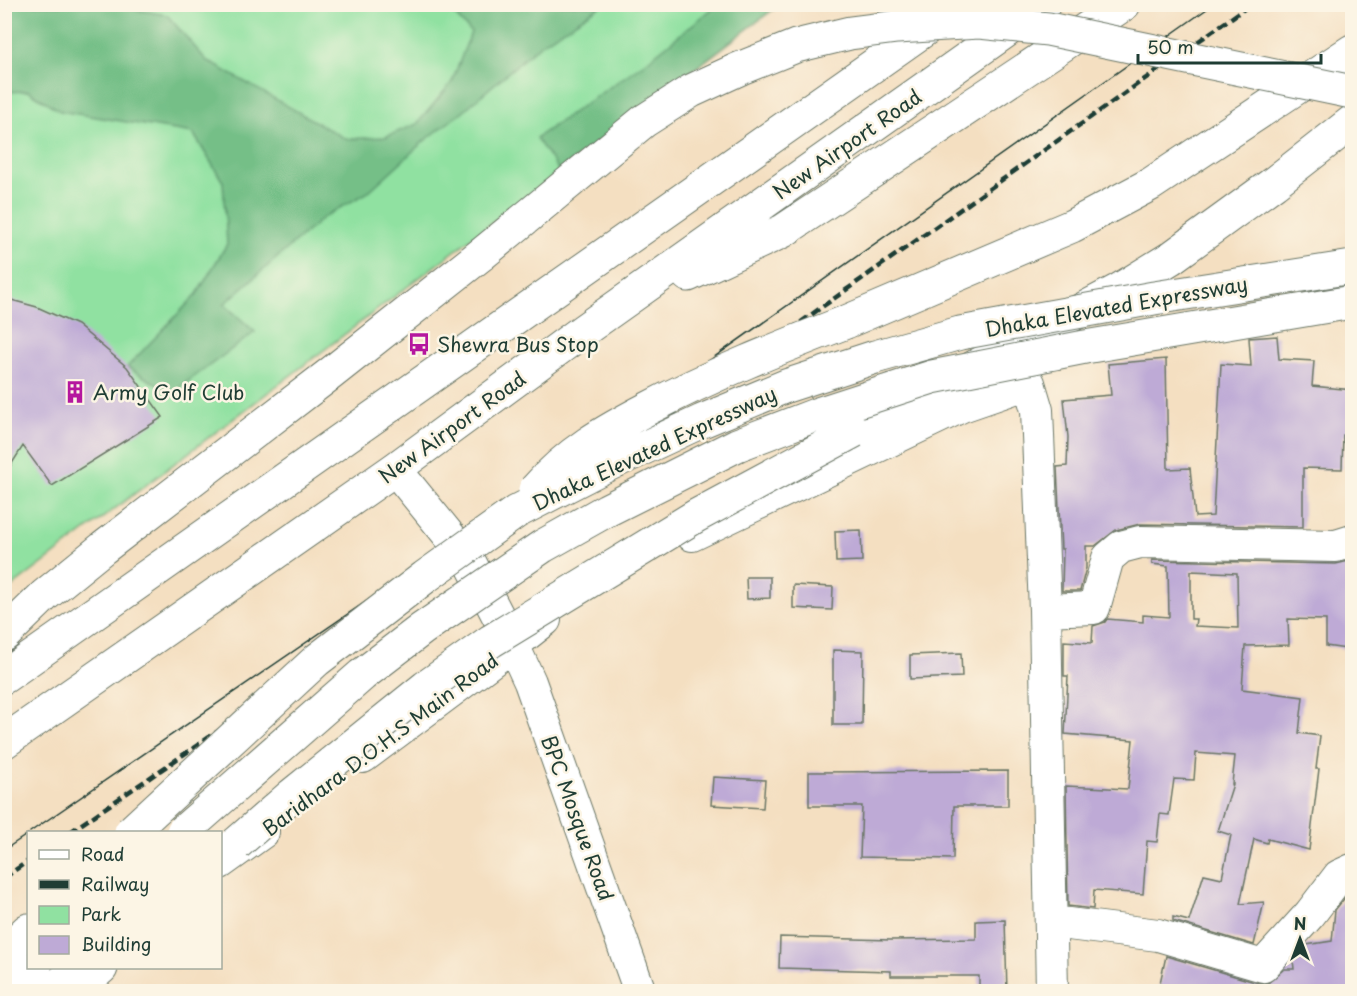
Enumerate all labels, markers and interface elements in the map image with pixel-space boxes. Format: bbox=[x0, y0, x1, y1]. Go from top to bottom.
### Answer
scale bar bbox=[1138, 27, 1321, 65]
text: 50 m bbox=[1147, 33, 1194, 60]
street label: New Airport Road bbox=[767, 81, 927, 207]
street label: Dhaka Elevated Expressway bbox=[982, 268, 1250, 344]
place label: Shewra Bus Stop bbox=[437, 329, 599, 359]
bus stop icon: Shewra Bus Stop bbox=[406, 331, 432, 357]
street label: New Airport Road bbox=[372, 363, 532, 491]
place label: Army Golf Club bbox=[93, 377, 244, 407]
street label: Dhaka Elevated Expressway bbox=[527, 378, 781, 518]
building icon: Army Golf Club bbox=[62, 379, 88, 405]
street label: Baridhara D.O.H.S Main Road bbox=[256, 645, 504, 843]
street label: BPC Mosque Road bbox=[534, 731, 622, 905]
legend bbox=[27, 831, 222, 969]
text: Road bbox=[81, 840, 125, 867]
text: Railway bbox=[81, 870, 149, 897]
text: Park bbox=[81, 900, 121, 927]
north arrow bbox=[1270, 909, 1330, 969]
text: N bbox=[1294, 911, 1306, 935]
text: Building bbox=[81, 930, 151, 957]

